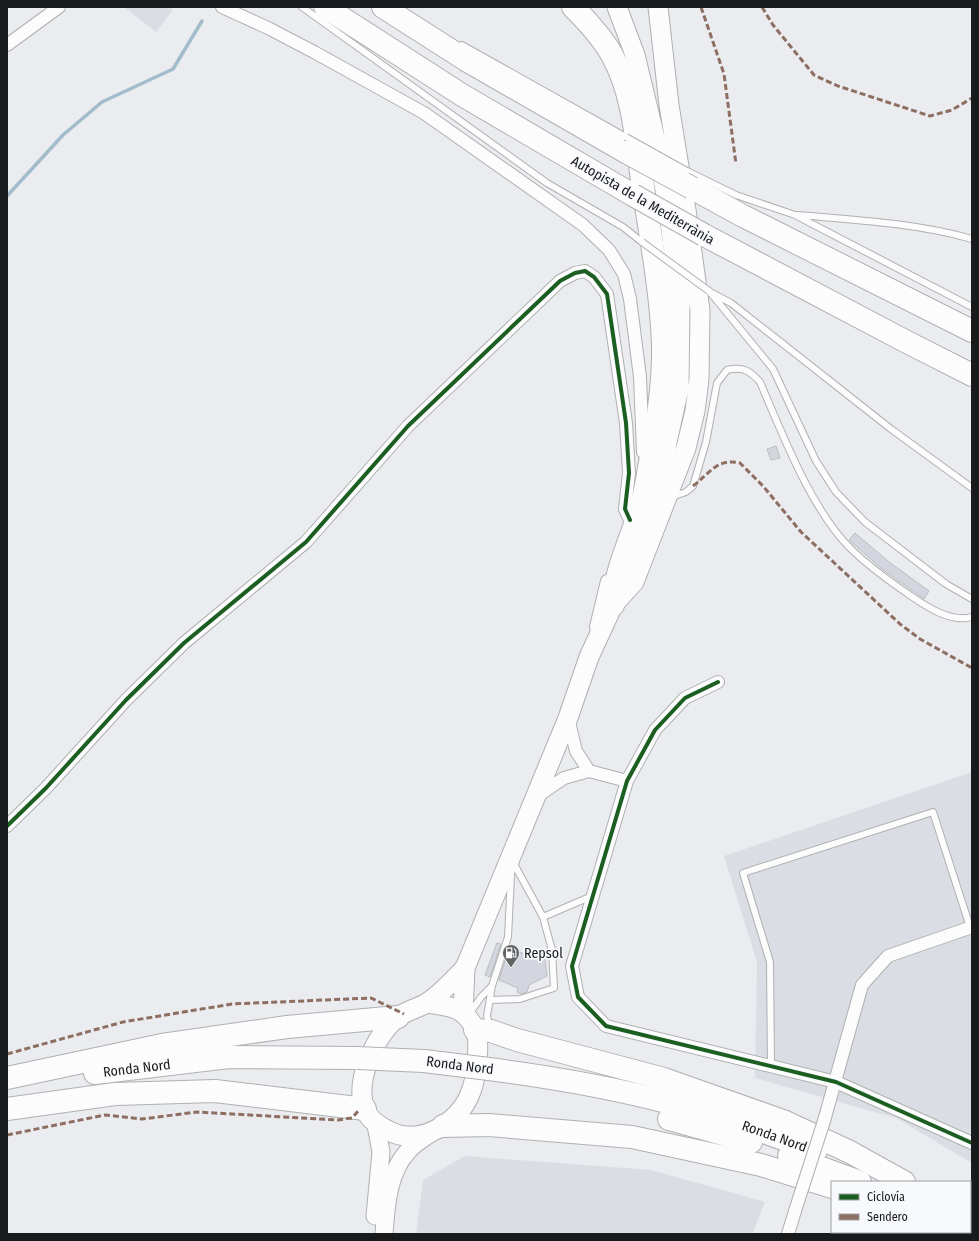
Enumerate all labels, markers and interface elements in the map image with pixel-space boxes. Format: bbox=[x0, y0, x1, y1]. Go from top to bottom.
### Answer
street label: Autopista de la Mediterrània bbox=[568, 152, 718, 249]
fuel station icon: Repsol bbox=[501, 943, 521, 968]
place label: Repsol bbox=[524, 945, 563, 962]
street label: Ronda Nord bbox=[425, 1053, 495, 1078]
street label: Ronda Nord bbox=[102, 1056, 171, 1081]
street label: Ronda Nord bbox=[740, 1117, 809, 1156]
legend bbox=[831, 1181, 971, 1233]
text: Ciclovía bbox=[867, 1190, 905, 1204]
text: Sendero bbox=[867, 1210, 908, 1224]

